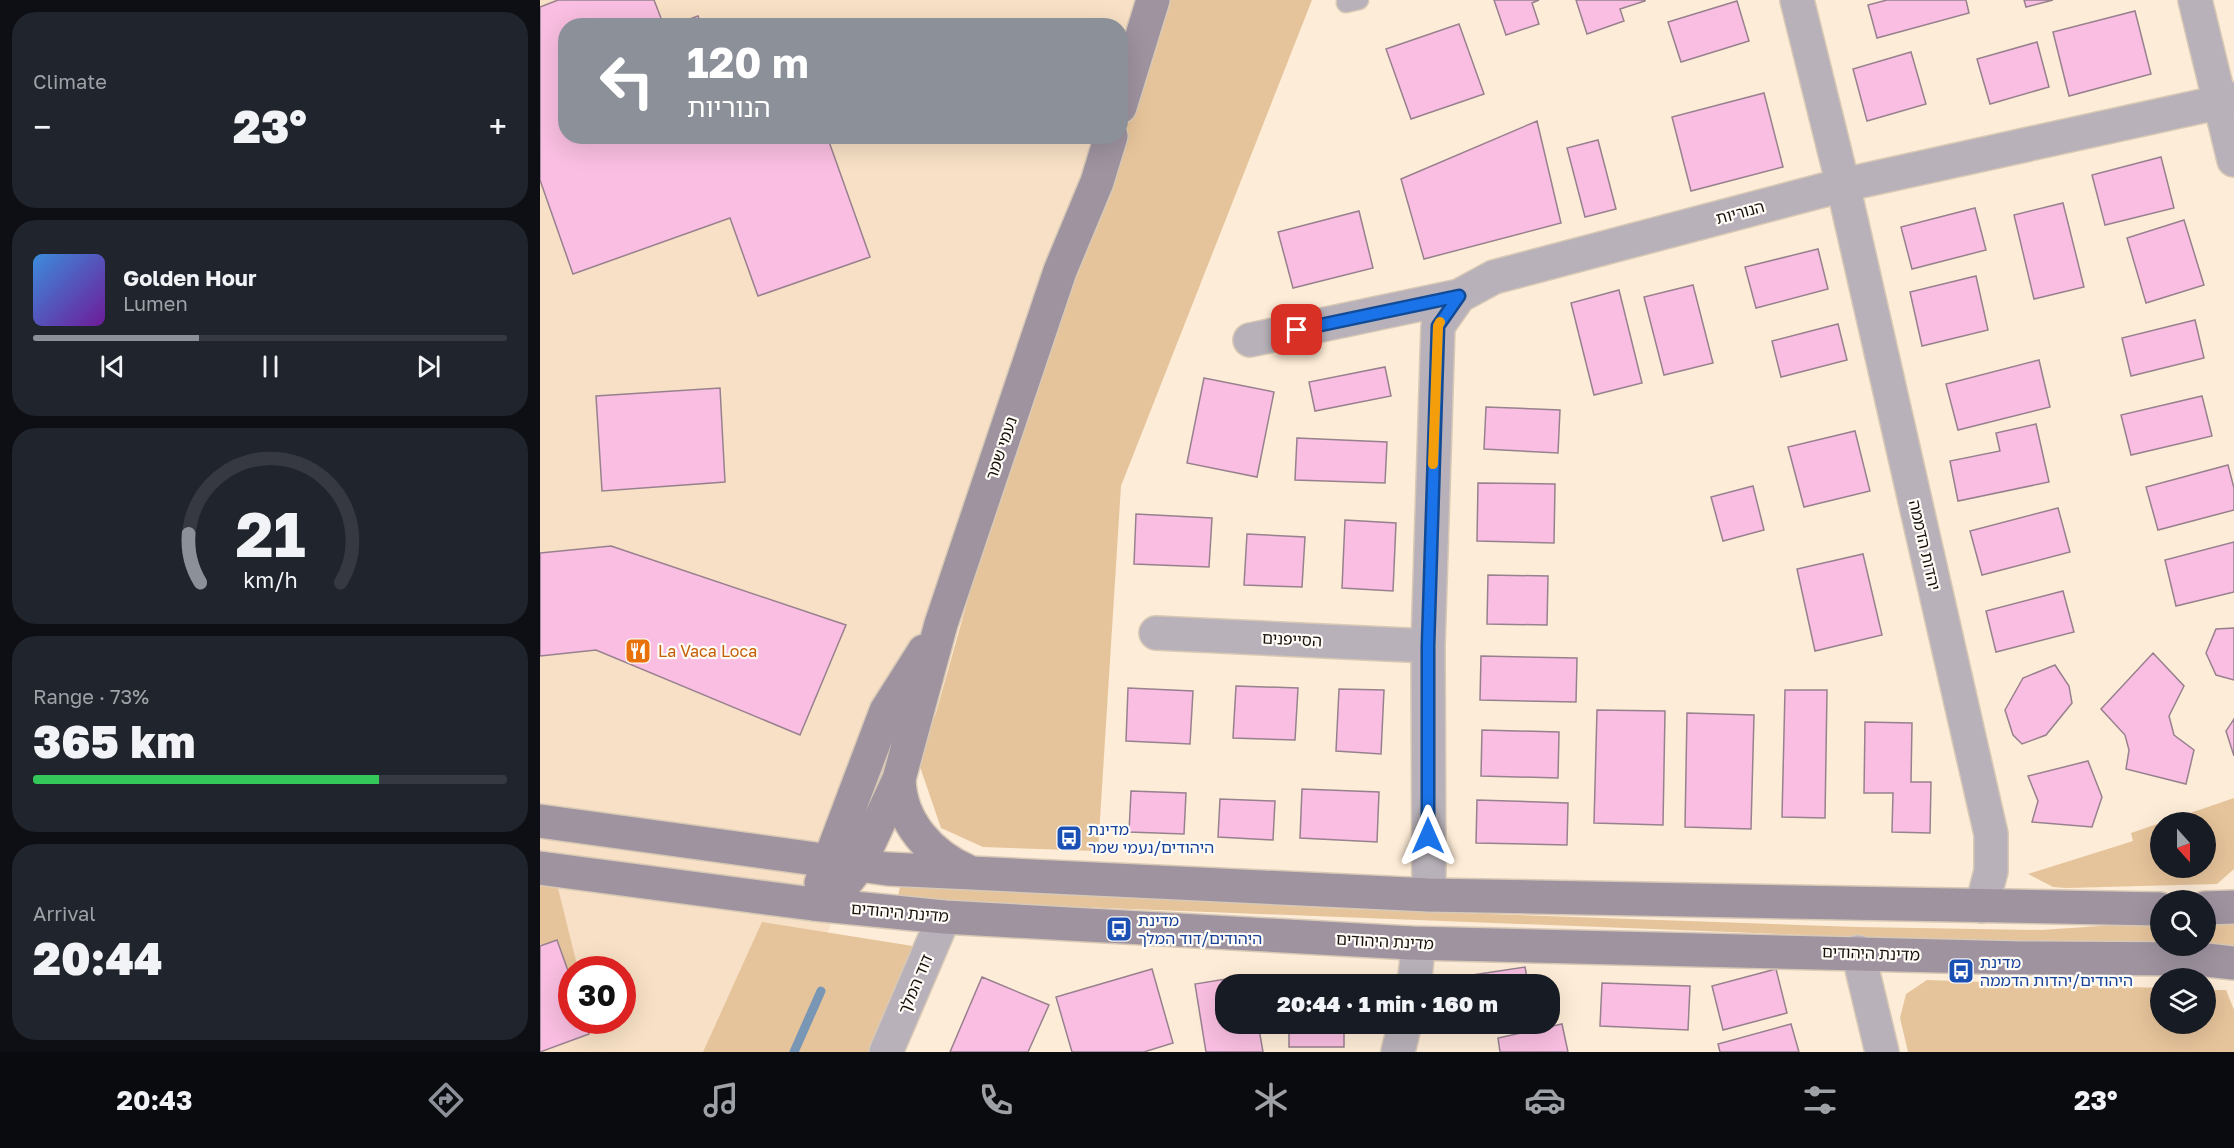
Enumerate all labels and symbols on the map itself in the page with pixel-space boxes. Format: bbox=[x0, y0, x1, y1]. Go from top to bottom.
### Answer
street label: הנוריות bbox=[1713, 196, 1767, 228]
pin bbox=[1271, 304, 1322, 355]
street label: נעמי שמר bbox=[981, 414, 1021, 482]
street label: יהדות הדממה bbox=[1905, 498, 1945, 592]
street label: הסייפנים bbox=[1261, 627, 1323, 651]
restaurant icon: La Vaca Loca bbox=[623, 636, 653, 666]
place label: La Vaca Loca bbox=[658, 641, 757, 661]
position arrow bbox=[1396, 804, 1460, 868]
north arrow bbox=[2150, 812, 2216, 878]
place label: מדינת היהודים/נעמי שמר bbox=[1088, 819, 1214, 857]
bus stop icon: מדינת היהודים/נעמי שמר bbox=[1054, 823, 1084, 853]
street label: מדינת היהודים bbox=[850, 898, 950, 926]
place label: מדינת היהודים/דוד המלך bbox=[1138, 910, 1262, 948]
bus stop icon: מדינת היהודים/דוד המלך bbox=[1104, 914, 1134, 944]
street label: מדינת היהודים bbox=[1335, 928, 1435, 954]
street label: מדינת היהודים bbox=[1822, 941, 1920, 965]
street label: דוד המלך bbox=[893, 951, 937, 1017]
place label: מדינת היהודים/יהדות הדממה bbox=[1980, 952, 2133, 990]
speed limit sign: 30 bbox=[558, 956, 636, 1034]
bus stop icon: מדינת היהודים/יהדות הדממה bbox=[1946, 956, 1976, 986]

